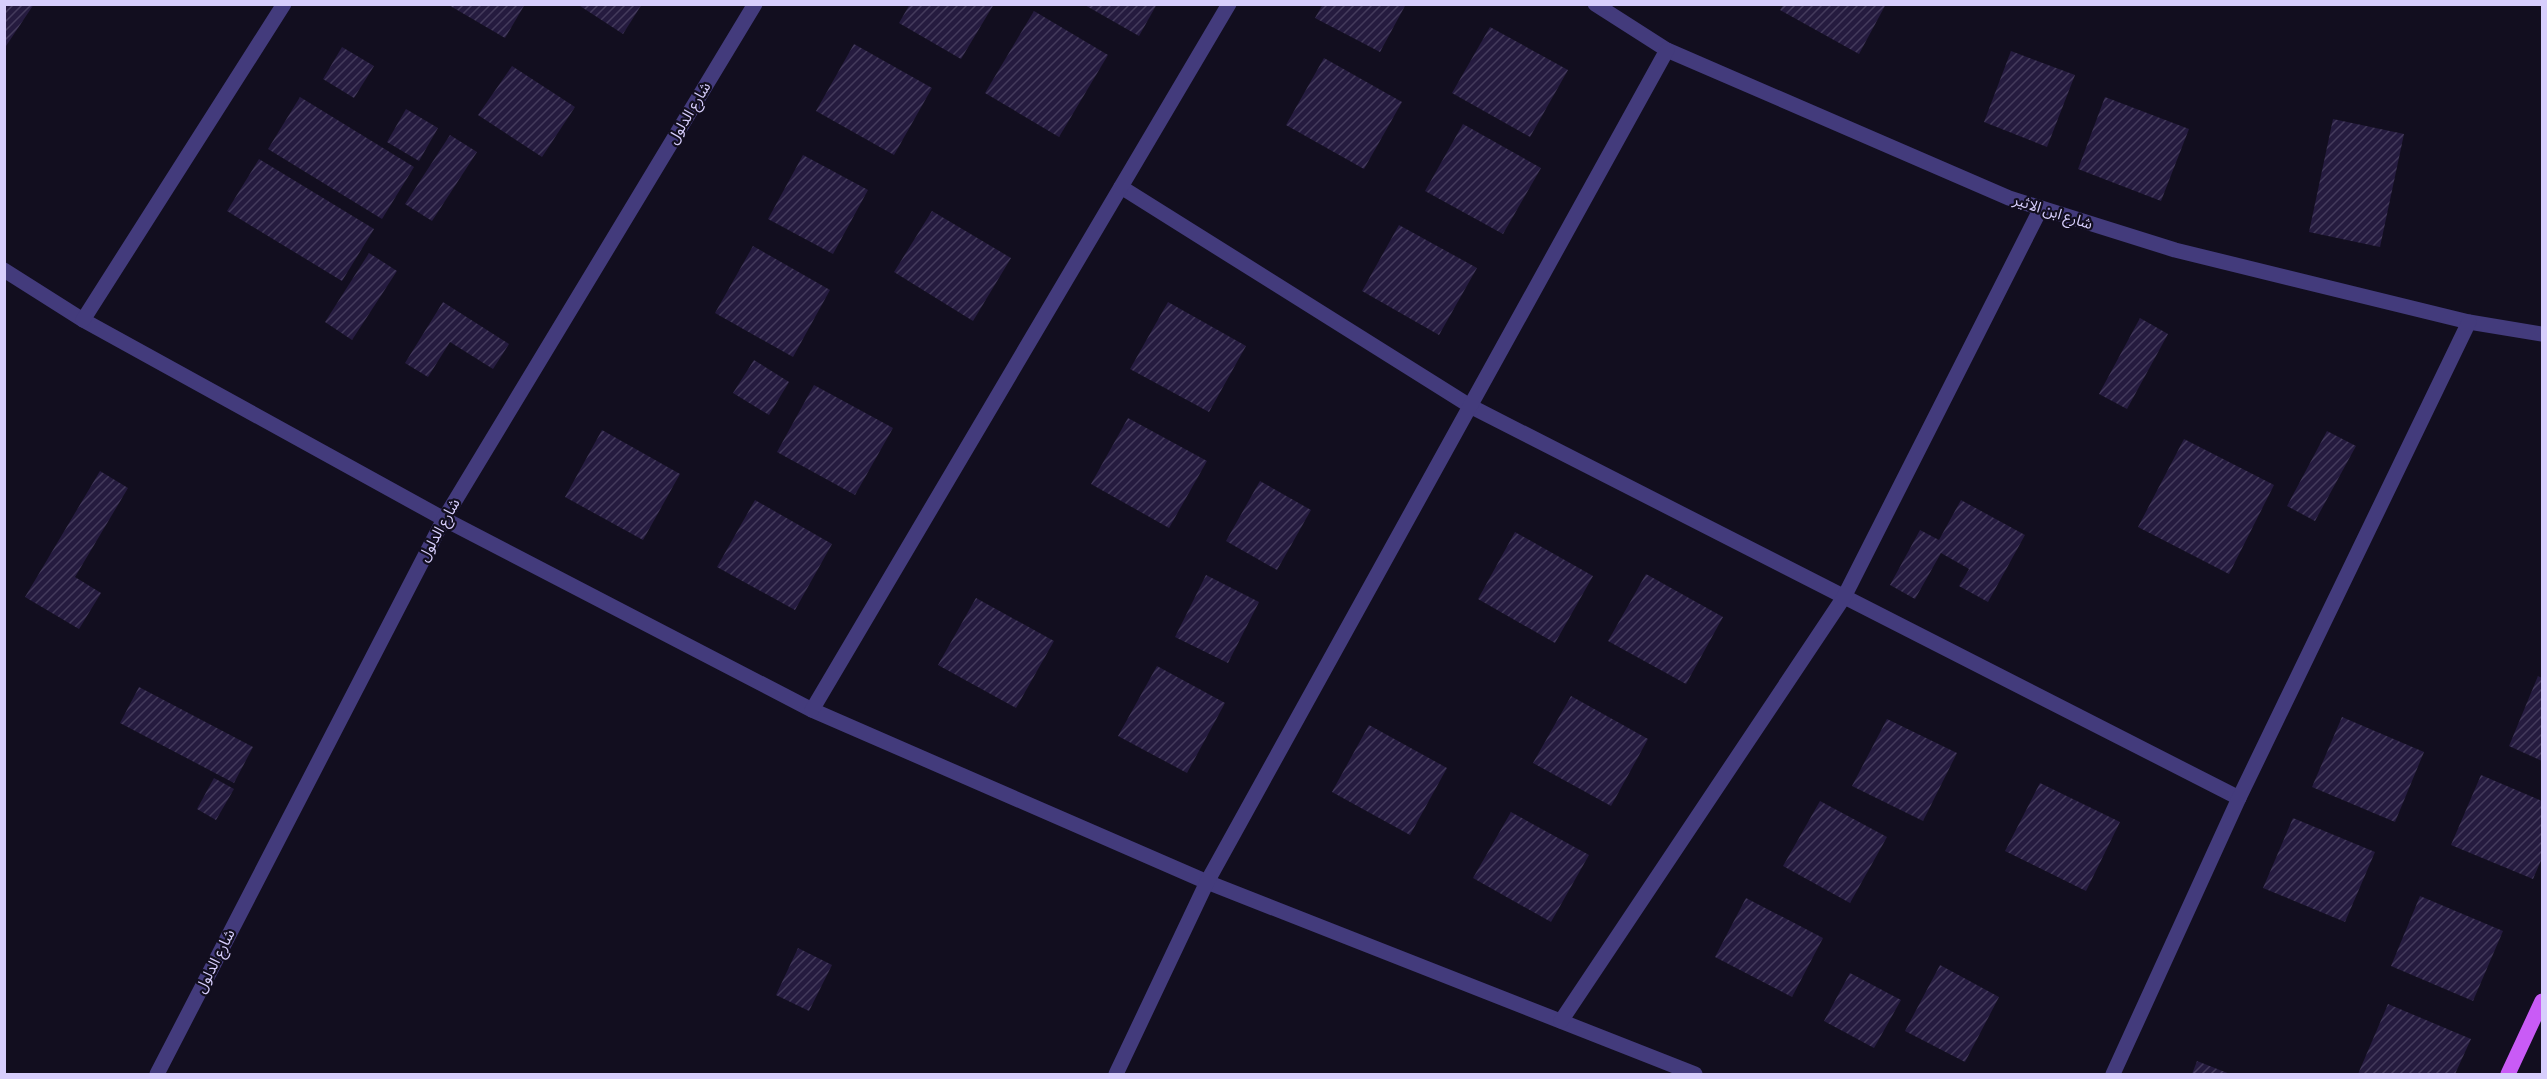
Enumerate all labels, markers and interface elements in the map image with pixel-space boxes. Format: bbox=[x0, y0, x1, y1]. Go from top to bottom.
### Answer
street label: شارع الدلول bbox=[663, 78, 717, 149]
street label: شارع ابن الاثير bbox=[2009, 189, 2096, 236]
street label: شارع الدلول bbox=[413, 495, 466, 566]
street label: شارع الدلول bbox=[190, 925, 242, 997]

